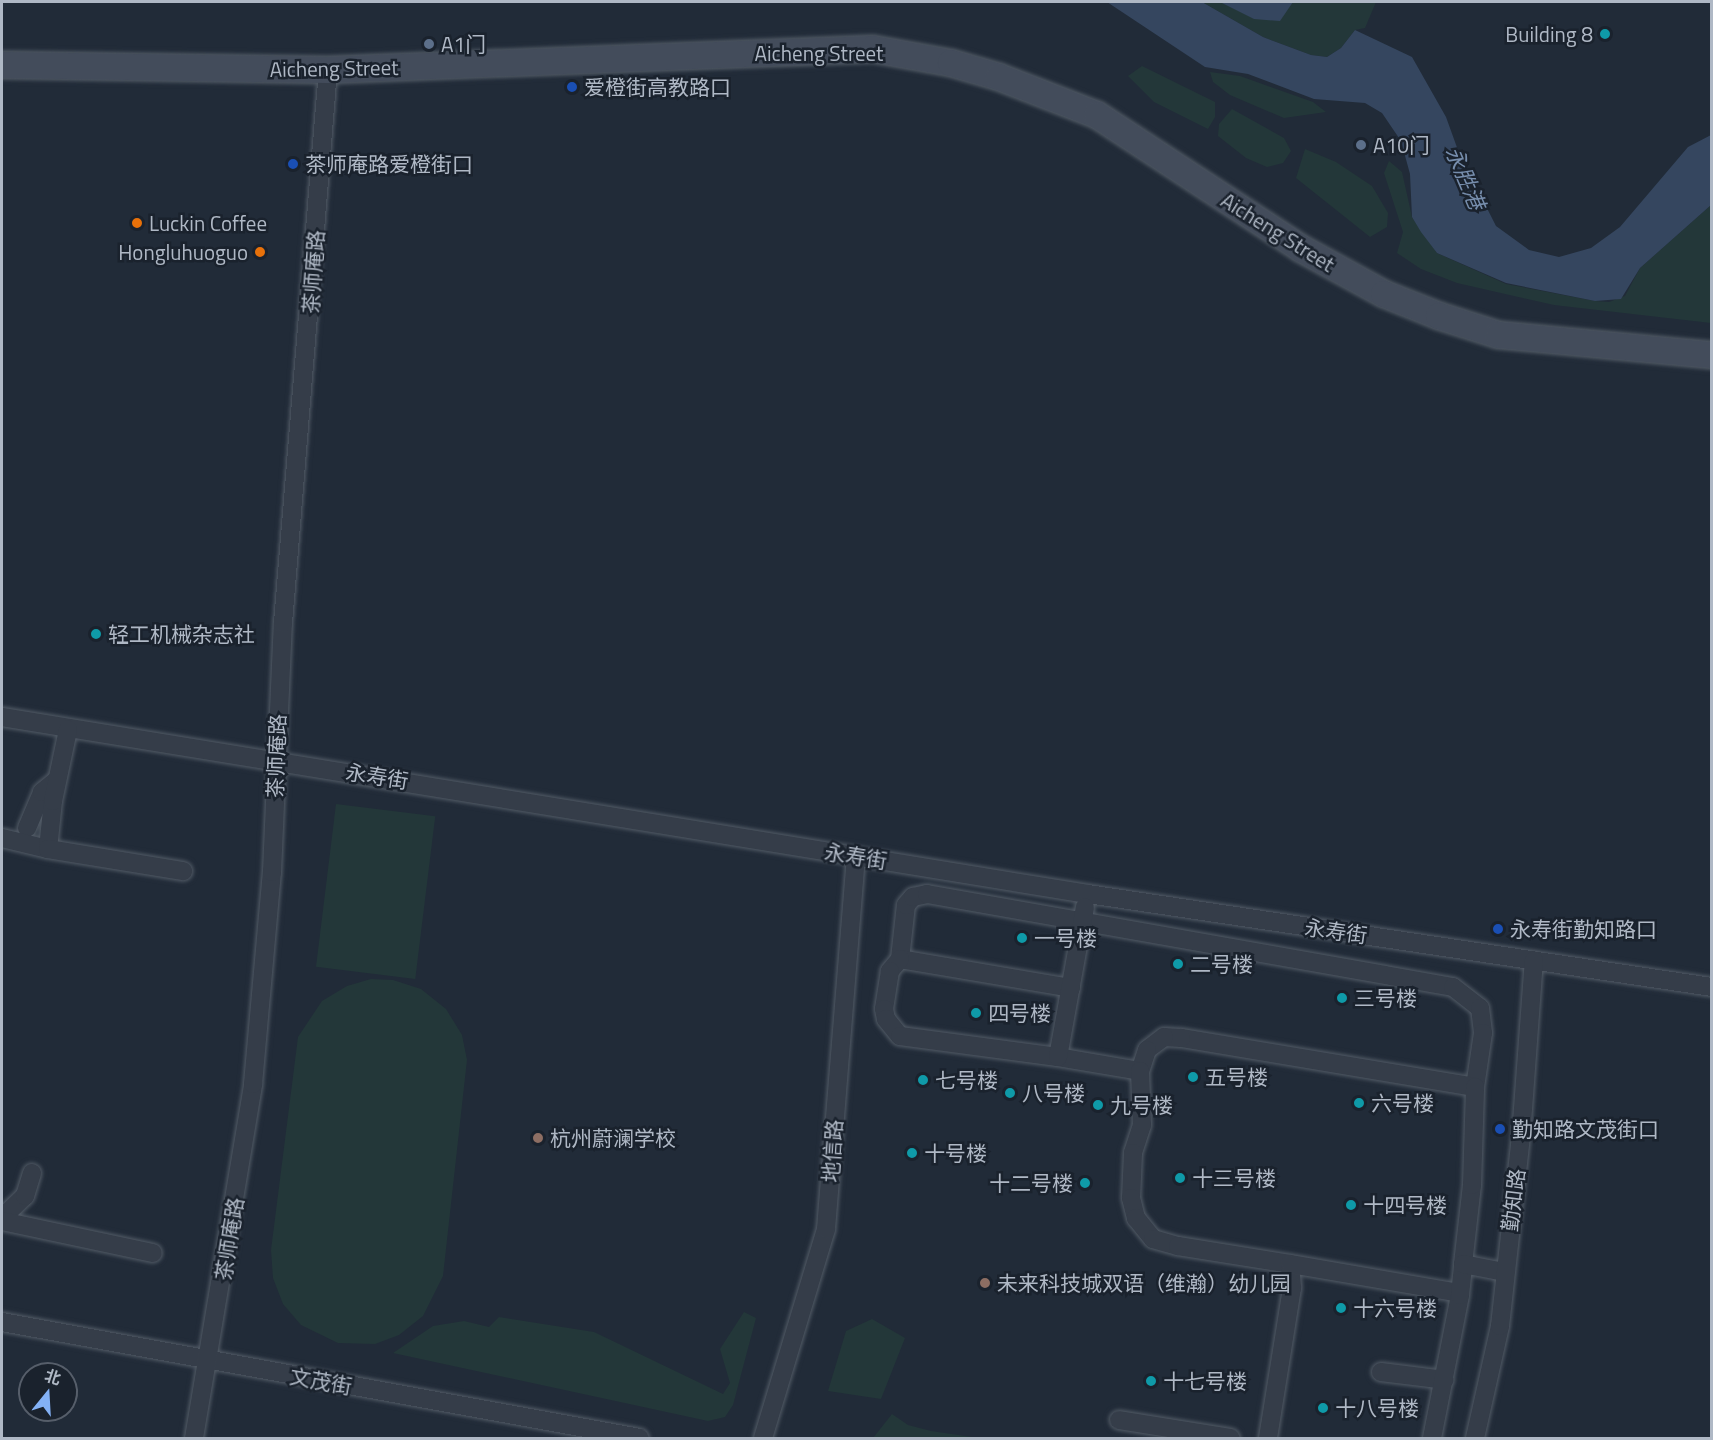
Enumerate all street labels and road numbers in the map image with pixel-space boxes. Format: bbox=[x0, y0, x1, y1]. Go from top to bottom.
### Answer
street label: Aicheng Street bbox=[755, 40, 883, 66]
street label: Aicheng Street bbox=[269, 54, 399, 82]
street label: Aicheng Street bbox=[1217, 187, 1339, 277]
street label: 茶师庵路 bbox=[298, 229, 328, 315]
street label: 茶师庵路 bbox=[262, 714, 290, 798]
street label: 永寿街 bbox=[344, 759, 410, 793]
street label: 永寿街 bbox=[823, 839, 889, 873]
street label: 永寿街 bbox=[1303, 914, 1369, 948]
street label: 地信路 bbox=[817, 1119, 847, 1183]
street label: 勤知路 bbox=[1497, 1167, 1529, 1233]
street label: 茶师庵路 bbox=[210, 1196, 248, 1282]
street label: 文茂街 bbox=[288, 1363, 354, 1399]

